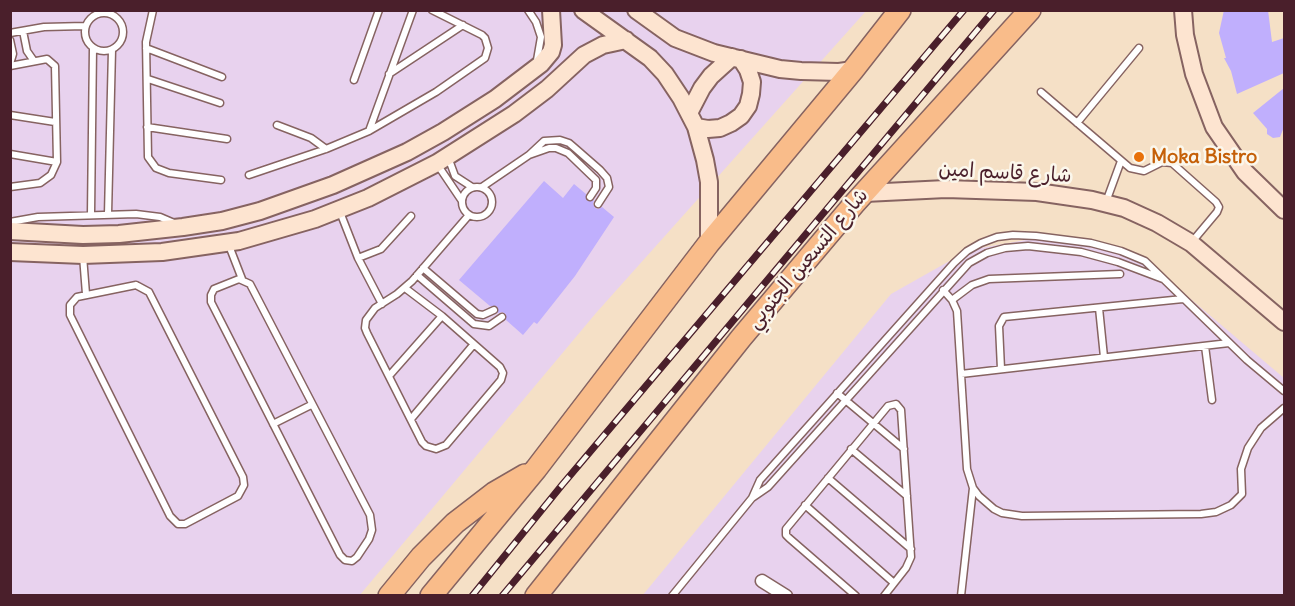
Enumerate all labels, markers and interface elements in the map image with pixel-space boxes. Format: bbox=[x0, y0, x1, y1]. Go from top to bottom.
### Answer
place label: Moka Bistro bbox=[1151, 145, 1257, 169]
marker: Moka Bistro bbox=[1132, 150, 1146, 164]
street label: شارع قاسم امين bbox=[938, 158, 1072, 188]
street label: شارع التسعين الجنوبي bbox=[742, 184, 874, 334]

